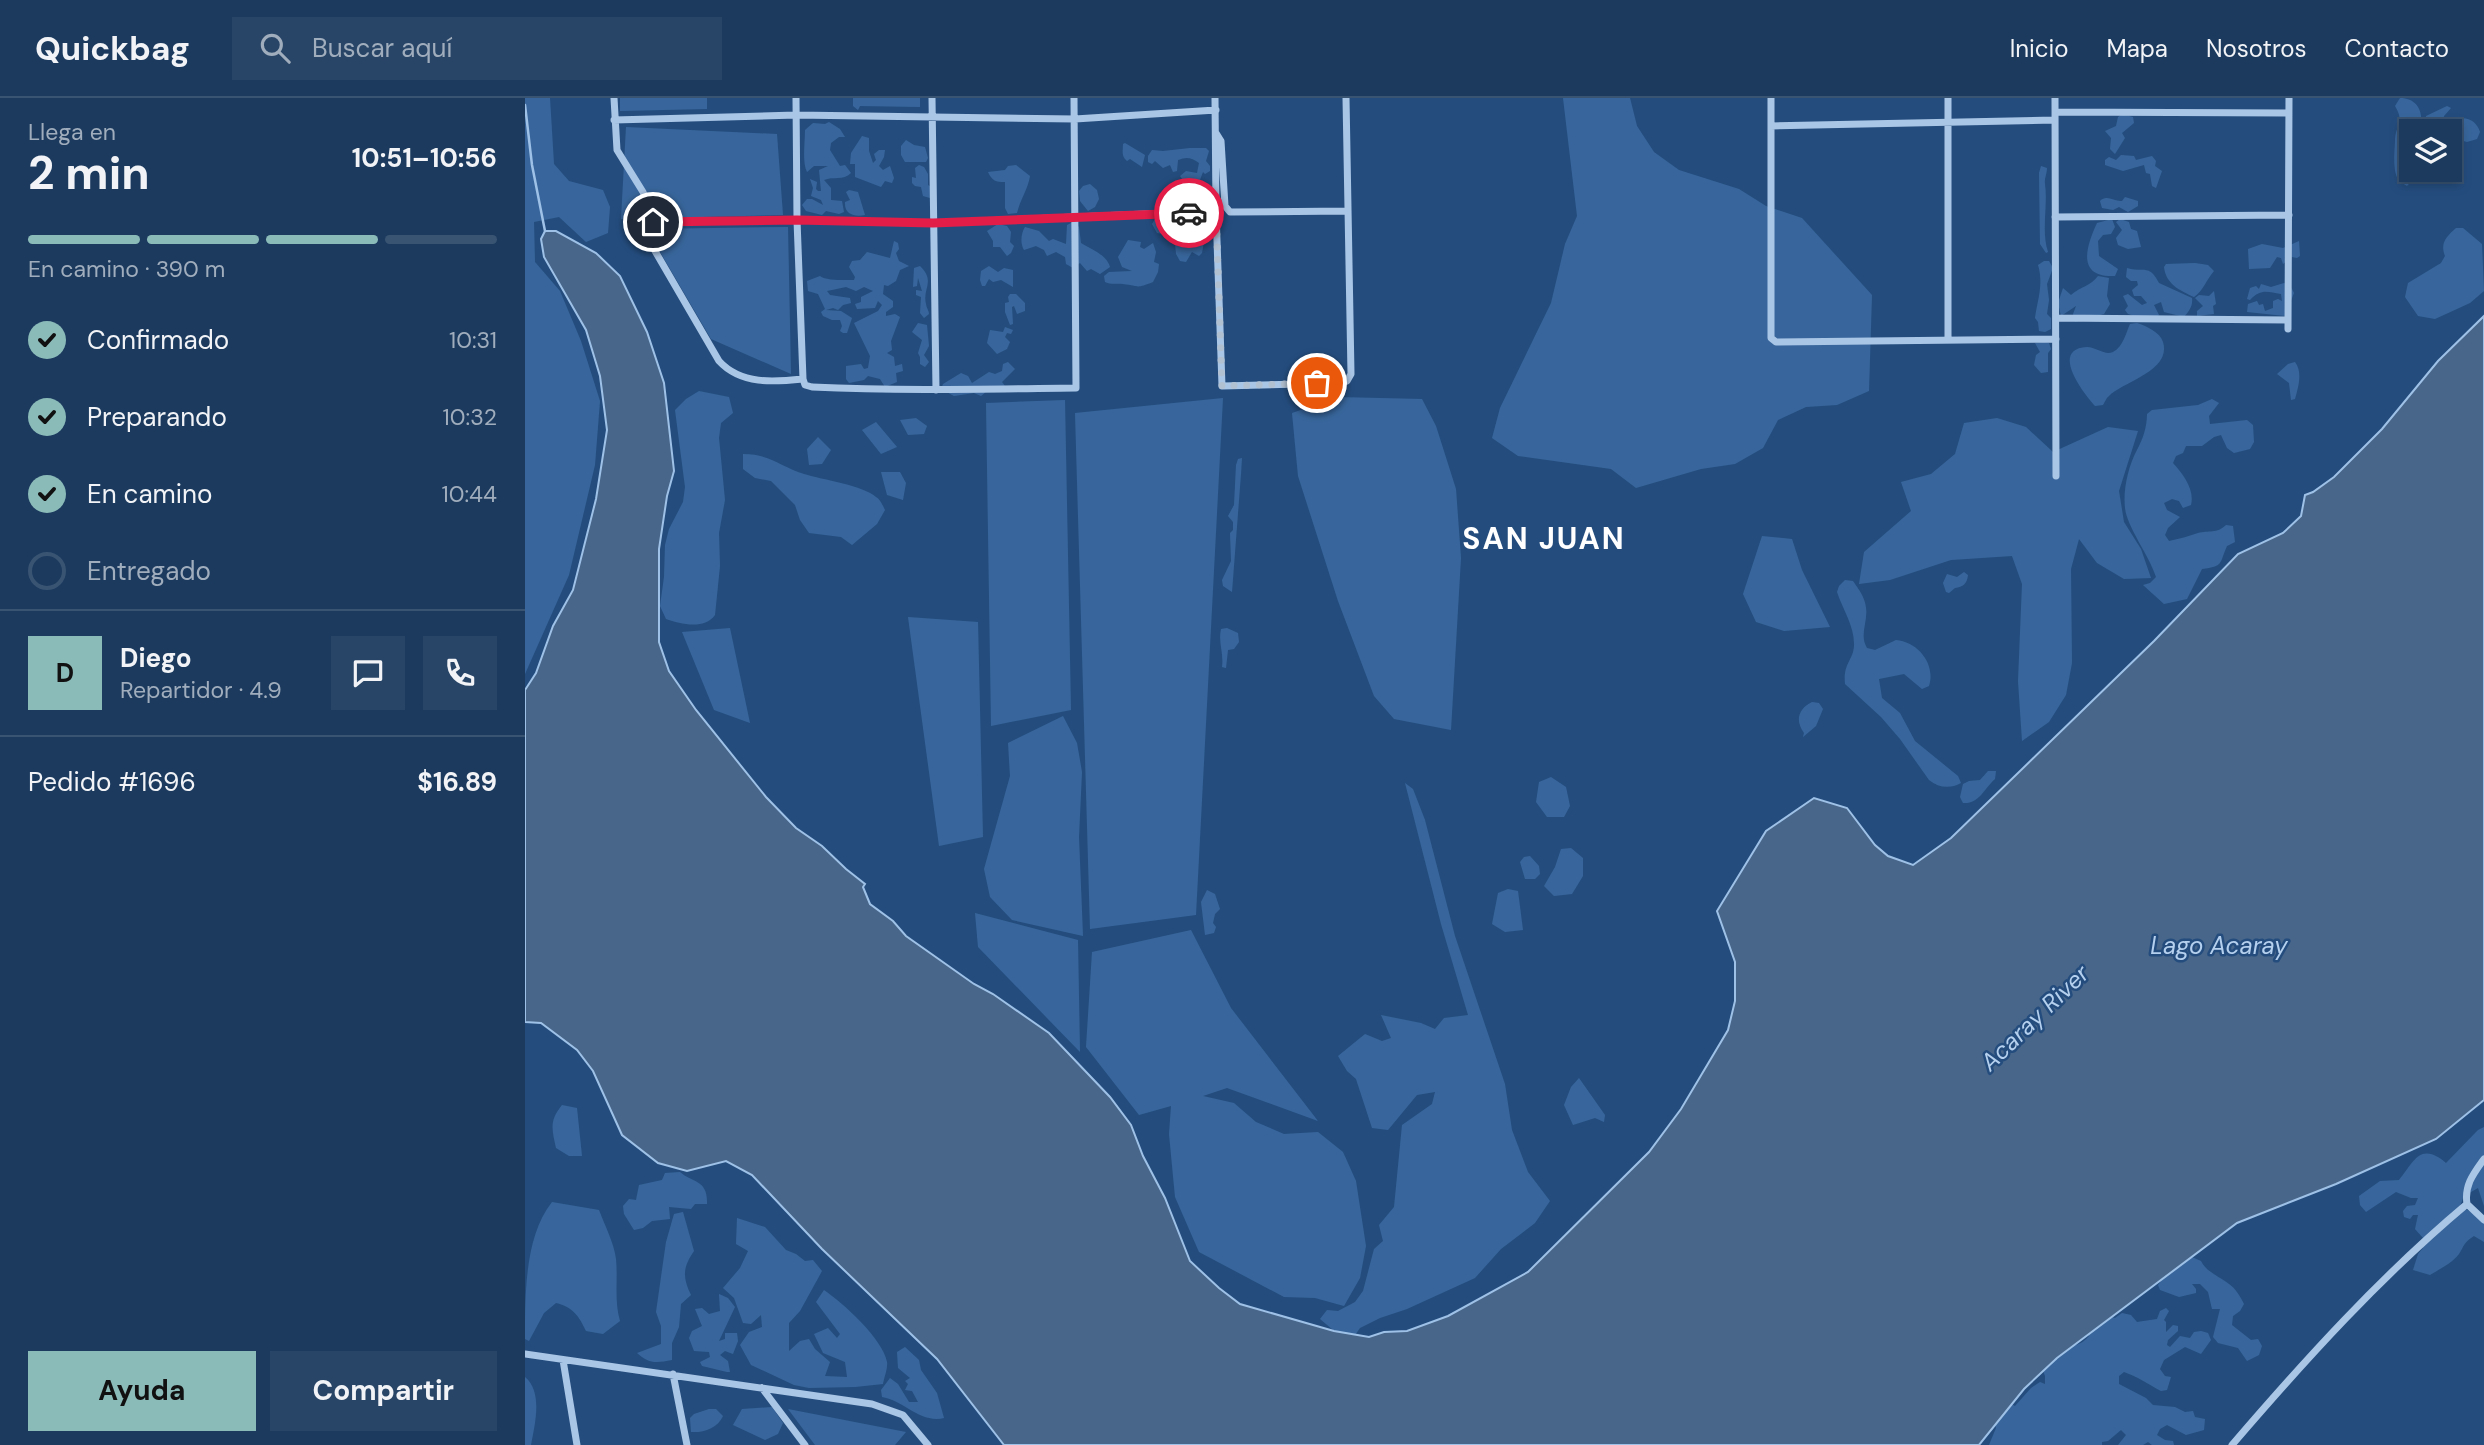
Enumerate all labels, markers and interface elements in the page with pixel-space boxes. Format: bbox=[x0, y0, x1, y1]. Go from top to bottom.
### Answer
search box bbox=[232, 17, 722, 80]
text: Quickbag bbox=[35, 27, 190, 70]
icon: search bbox=[256, 29, 294, 67]
text: Buscar aquí bbox=[312, 31, 452, 65]
text: Inicio bbox=[2010, 33, 2069, 64]
text: Mapa bbox=[2107, 33, 2168, 64]
text: Nosotros bbox=[2206, 33, 2307, 64]
text: Contacto bbox=[2345, 33, 2449, 64]
text: Llega en bbox=[28, 117, 116, 147]
map controls bbox=[2399, 119, 2462, 182]
button: layers bbox=[2399, 119, 2462, 182]
text: 10:51–10:56 bbox=[352, 141, 497, 175]
text: 2 min bbox=[28, 143, 150, 203]
courier bbox=[1154, 178, 1224, 248]
pin bbox=[623, 192, 683, 252]
icon: car bbox=[1170, 194, 1208, 232]
icon: home bbox=[634, 203, 672, 241]
text: En camino · 390 m bbox=[28, 254, 225, 284]
icon: check bbox=[28, 321, 66, 359]
text: Confirmado bbox=[87, 323, 229, 357]
text: 10:31 bbox=[449, 325, 497, 355]
pin bbox=[1287, 353, 1347, 413]
icon: bag bbox=[1298, 364, 1336, 402]
icon: check bbox=[28, 398, 66, 436]
text: Preparando bbox=[87, 400, 227, 434]
text: 10:32 bbox=[443, 402, 497, 432]
icon: check bbox=[28, 475, 66, 513]
text: En camino bbox=[87, 477, 212, 511]
text: 10:44 bbox=[442, 479, 497, 509]
district label: SAN JUAN bbox=[1462, 519, 1626, 558]
text: Entregado bbox=[87, 554, 211, 588]
button: chat bbox=[331, 636, 405, 710]
button: phone bbox=[423, 636, 497, 710]
text: Diego bbox=[120, 641, 192, 675]
text: D bbox=[56, 656, 74, 690]
text: Repartidor · 4.9 bbox=[120, 675, 282, 705]
text: Pedido #1696 bbox=[28, 765, 196, 799]
text: $16.89 bbox=[417, 765, 497, 799]
water label: Lago Acaray bbox=[2150, 930, 2288, 961]
water label: Acaray River bbox=[1973, 957, 2096, 1078]
button: Ayuda bbox=[28, 1351, 256, 1431]
button: Compartir bbox=[270, 1351, 497, 1431]

